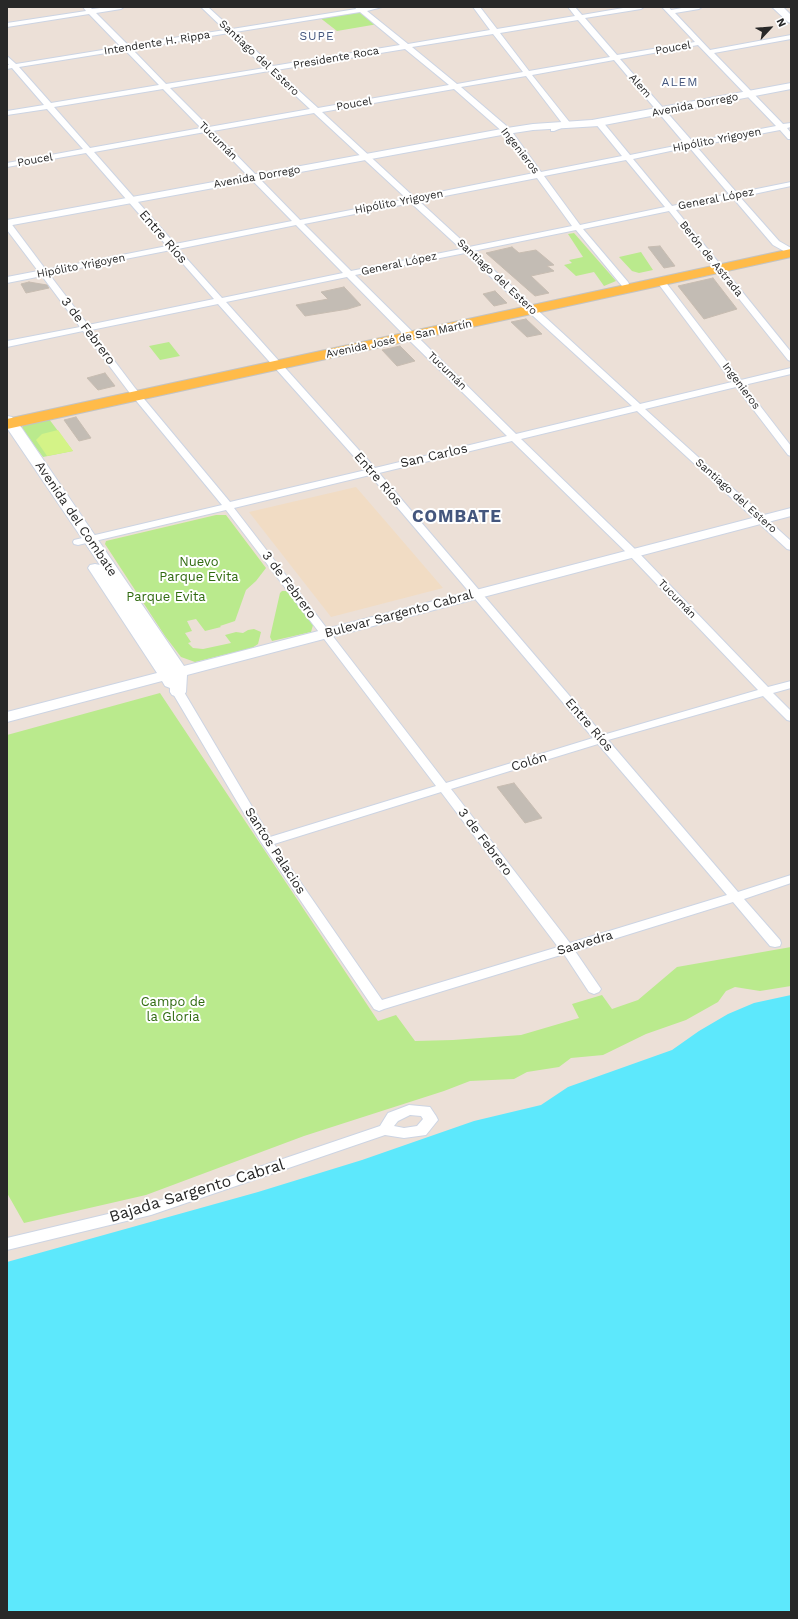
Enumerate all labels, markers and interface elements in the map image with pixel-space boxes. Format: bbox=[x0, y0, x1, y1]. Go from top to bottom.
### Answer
north arrow bbox=[750, 8, 790, 48]
text: N bbox=[774, 16, 789, 29]
street label: Santiago del Estero bbox=[216, 17, 302, 99]
street label: Intendente H. Rippa bbox=[103, 28, 211, 58]
district label: SUPE bbox=[299, 29, 335, 43]
street label: Poucel bbox=[654, 38, 692, 58]
street label: Presidente Roca bbox=[292, 44, 380, 72]
street label: Alem bbox=[626, 71, 654, 101]
district label: ALEM bbox=[662, 75, 698, 89]
street label: Avenida Dorrego bbox=[651, 90, 739, 120]
street label: Poucel bbox=[335, 94, 373, 114]
street label: Tucumán bbox=[196, 119, 240, 163]
street label: Ingenieros bbox=[498, 125, 542, 177]
street label: Hipólito Yrigoyen bbox=[672, 125, 762, 155]
street label: Poucel bbox=[16, 150, 54, 170]
street label: Avenida Dorrego bbox=[213, 163, 301, 191]
street label: General López bbox=[677, 185, 755, 213]
street label: Hipólito Yrigoyen bbox=[354, 187, 444, 217]
street label: Entre Ríos bbox=[136, 207, 190, 267]
street label: Berón de Astrada bbox=[677, 219, 745, 299]
street label: Santiago del Estero bbox=[454, 236, 540, 318]
street label: General López bbox=[360, 250, 438, 278]
street label: Hipólito Yrigoyen bbox=[36, 251, 126, 281]
street label: 3 de Febrero bbox=[58, 294, 118, 368]
street label: Avenida José de San Martín bbox=[325, 317, 473, 361]
street label: Tucumán bbox=[425, 349, 469, 393]
street label: Ingenieros bbox=[719, 360, 763, 412]
street label: San Carlos bbox=[399, 441, 469, 471]
street label: Entre Ríos bbox=[351, 449, 405, 509]
street label: Santiago del Estero bbox=[693, 456, 779, 536]
street label: Avenida del Combate bbox=[32, 459, 120, 579]
district label: COMBATE bbox=[412, 507, 502, 527]
street label: 3 de Febrero bbox=[259, 548, 319, 622]
park label: Nuevo Parque Evita bbox=[159, 554, 239, 585]
street label: Tucumán bbox=[655, 577, 699, 621]
street label: Bulevar Sargento Cabral bbox=[323, 587, 475, 641]
park label: Parque Evita bbox=[126, 589, 206, 605]
street label: Entre Ríos bbox=[562, 695, 616, 755]
street label: Colón bbox=[509, 749, 549, 775]
street label: Santos Palacios bbox=[241, 805, 309, 897]
street label: 3 de Febrero bbox=[455, 805, 515, 879]
street label: Saavedra bbox=[555, 927, 615, 959]
park label: Campo de la Gloria bbox=[141, 994, 205, 1025]
street label: Bajada Sargento Cabral bbox=[107, 1155, 287, 1227]

